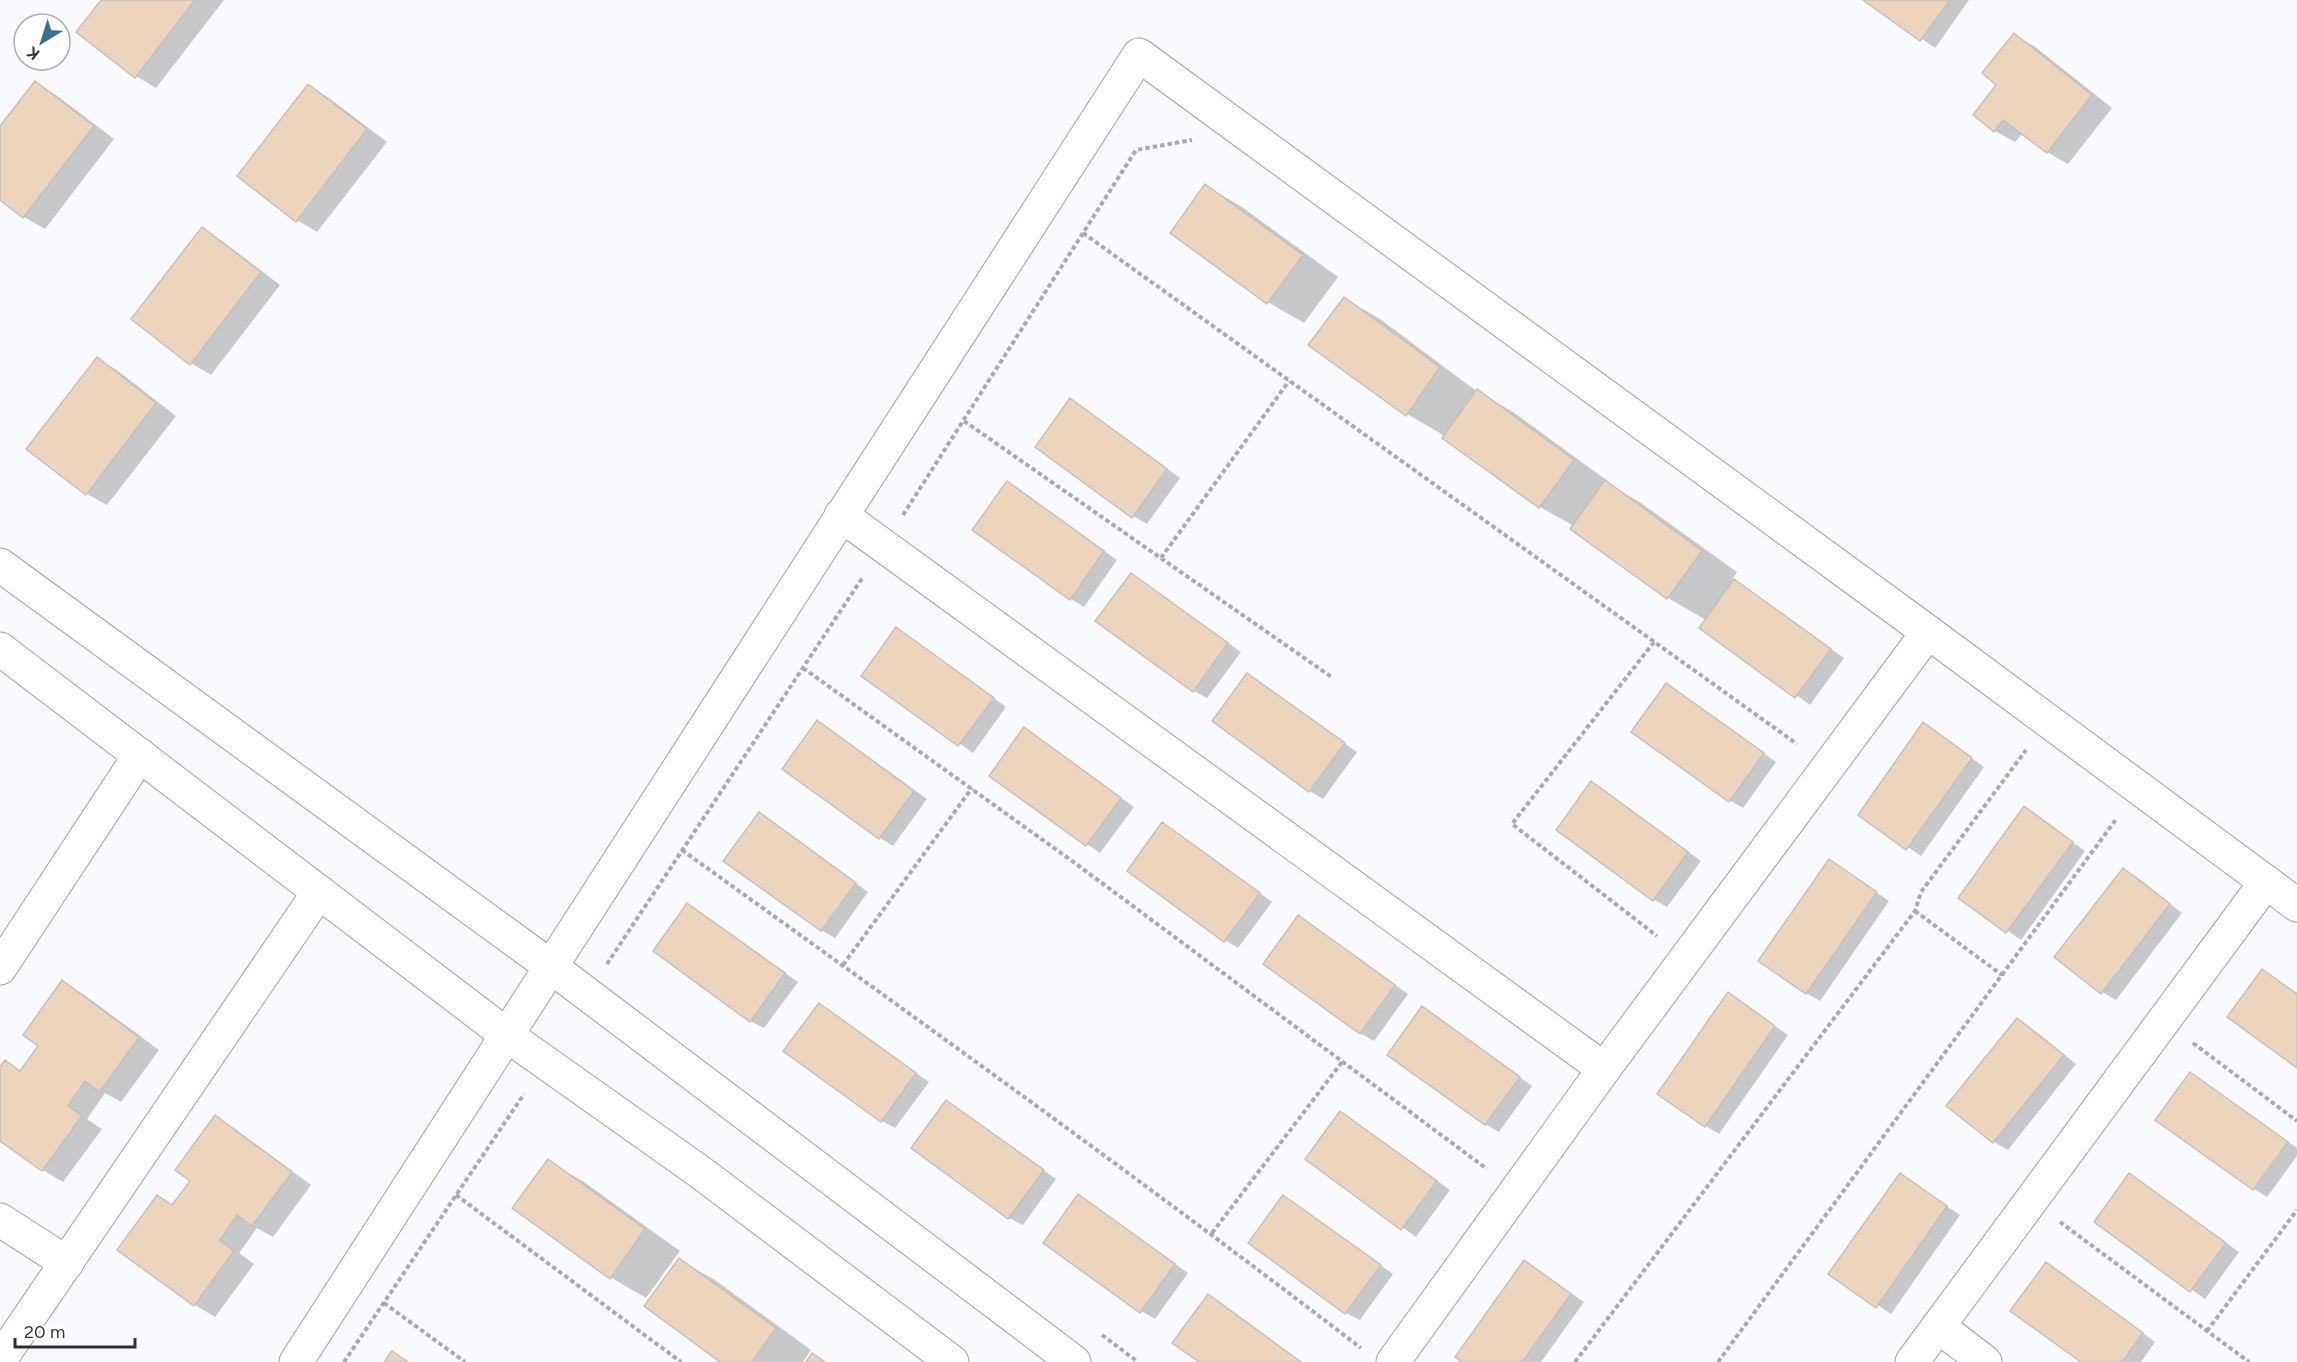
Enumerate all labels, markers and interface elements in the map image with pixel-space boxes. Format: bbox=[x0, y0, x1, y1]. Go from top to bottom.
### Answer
north arrow bbox=[12, 12, 72, 72]
text: K bbox=[23, 42, 43, 64]
scale bar bbox=[15, 1311, 135, 1349]
text: 20 m bbox=[24, 1321, 65, 1343]

